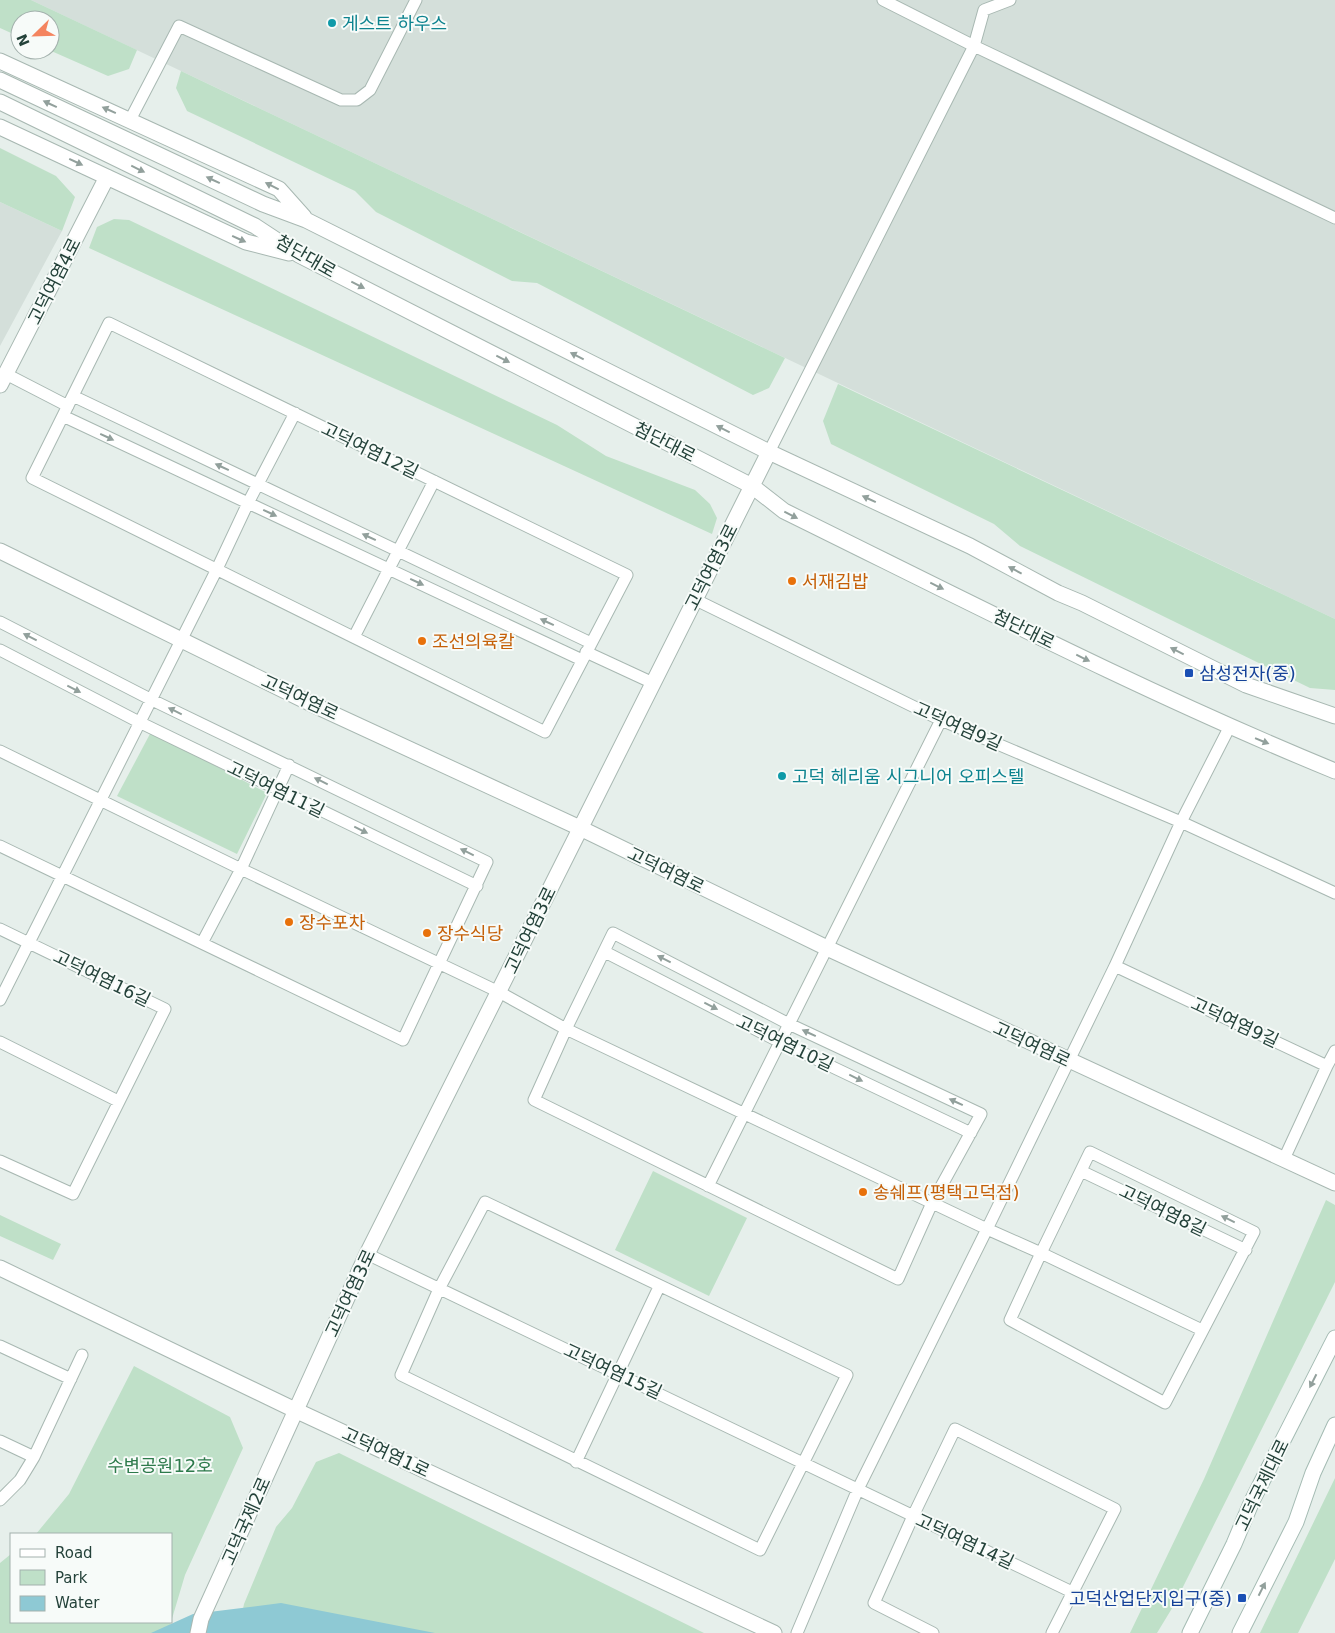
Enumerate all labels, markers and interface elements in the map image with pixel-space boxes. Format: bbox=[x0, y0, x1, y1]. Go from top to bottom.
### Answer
north arrow bbox=[10, 10, 60, 60]
place label: 게스트 하우스 bbox=[342, 13, 447, 34]
marker: 게스트 하우스 bbox=[326, 17, 338, 29]
text: N bbox=[13, 32, 33, 49]
one-way arrow bbox=[43, 100, 57, 108]
one-way arrow bbox=[102, 106, 116, 114]
one-way arrow bbox=[69, 159, 83, 167]
one-way arrow bbox=[131, 165, 145, 173]
one-way arrow bbox=[206, 176, 220, 184]
one-way arrow bbox=[265, 182, 279, 190]
street label: 첨단대로 bbox=[272, 230, 340, 282]
street label: 고덕여염4로 bbox=[23, 234, 85, 328]
one-way arrow bbox=[232, 235, 246, 243]
one-way arrow bbox=[351, 281, 366, 289]
one-way arrow bbox=[570, 352, 585, 360]
one-way arrow bbox=[496, 355, 510, 363]
street label: 고덕여염12길 bbox=[318, 417, 422, 483]
street label: 첨단대로 bbox=[631, 418, 699, 466]
one-way arrow bbox=[715, 425, 730, 433]
one-way arrow bbox=[100, 433, 114, 441]
one-way arrow bbox=[215, 463, 229, 471]
one-way arrow bbox=[862, 495, 876, 503]
one-way arrow bbox=[263, 510, 277, 518]
one-way arrow bbox=[784, 511, 798, 519]
street label: 고덕여염3로 bbox=[680, 520, 742, 614]
one-way arrow bbox=[362, 532, 376, 540]
one-way arrow bbox=[1008, 566, 1022, 575]
place label: 서재김밥 bbox=[802, 571, 868, 592]
marker: 서재김밥 bbox=[786, 575, 798, 587]
one-way arrow bbox=[410, 579, 424, 587]
one-way arrow bbox=[930, 582, 944, 590]
street label: 첨단대로 bbox=[990, 605, 1058, 653]
one-way arrow bbox=[540, 617, 554, 625]
place label: 조선의육칼 bbox=[432, 631, 515, 652]
one-way arrow bbox=[23, 633, 37, 641]
marker: 조선의육칼 bbox=[416, 635, 428, 647]
one-way arrow bbox=[1170, 647, 1184, 655]
one-way arrow bbox=[1076, 654, 1090, 662]
place label: 삼성전자(중) bbox=[1199, 663, 1296, 684]
marker: 삼성전자(중) bbox=[1183, 667, 1195, 679]
street label: 고덕여염로 bbox=[258, 670, 342, 724]
one-way arrow bbox=[67, 685, 82, 693]
street label: 고덕여염9길 bbox=[911, 697, 1005, 755]
one-way arrow bbox=[168, 706, 182, 714]
one-way arrow bbox=[1255, 738, 1269, 746]
street label: 고덕여염11길 bbox=[224, 756, 328, 822]
place label: 고덕 헤리움 시그니어 오피스텔 bbox=[792, 766, 1024, 787]
marker: 고덕 헤리움 시그니어 오피스텔 bbox=[776, 770, 788, 782]
one-way arrow bbox=[314, 777, 328, 785]
one-way arrow bbox=[354, 826, 368, 834]
street label: 고덕여염로 bbox=[624, 842, 708, 898]
one-way arrow bbox=[460, 848, 474, 856]
street label: 고덕여염3로 bbox=[500, 883, 560, 977]
place label: 장수포차 bbox=[299, 912, 366, 933]
marker: 장수포차 bbox=[283, 916, 295, 928]
place label: 장수식당 bbox=[437, 923, 503, 944]
marker: 장수식당 bbox=[421, 927, 433, 939]
street label: 고덕여염16길 bbox=[50, 945, 154, 1011]
one-way arrow bbox=[657, 955, 671, 963]
street label: 고덕여염9길 bbox=[1188, 993, 1282, 1051]
one-way arrow bbox=[703, 1002, 718, 1010]
street label: 고덕여염10길 bbox=[733, 1010, 837, 1076]
street label: 고덕여염로 bbox=[990, 1017, 1074, 1071]
one-way arrow bbox=[802, 1029, 816, 1037]
one-way arrow bbox=[849, 1074, 863, 1082]
one-way arrow bbox=[949, 1098, 963, 1106]
street label: 고덕여염8길 bbox=[1116, 1180, 1210, 1240]
place label: 송쉐프(평택고덕점) bbox=[873, 1182, 1020, 1203]
marker: 송쉐프(평택고덕점) bbox=[857, 1186, 869, 1198]
one-way arrow bbox=[1221, 1215, 1235, 1223]
street label: 고덕여염3로 bbox=[321, 1246, 379, 1340]
street label: 고덕여염15길 bbox=[561, 1339, 665, 1403]
one-way arrow bbox=[1309, 1374, 1317, 1388]
street label: 고덕여염1로 bbox=[339, 1423, 433, 1481]
street label: 고덕국제대로 bbox=[1231, 1436, 1293, 1534]
park label: 수변공원12호 bbox=[107, 1455, 213, 1476]
street label: 고덕국제2로 bbox=[217, 1474, 275, 1568]
street label: 고덕여염14길 bbox=[913, 1509, 1017, 1573]
legend bbox=[10, 1533, 172, 1623]
text: Road bbox=[55, 1544, 93, 1562]
text: Park bbox=[55, 1569, 88, 1587]
one-way arrow bbox=[1258, 1582, 1266, 1597]
place label: 고덕산업단지입구(중) bbox=[1069, 1588, 1232, 1609]
marker: 고덕산업단지입구(중) bbox=[1236, 1592, 1248, 1604]
text: Water bbox=[55, 1594, 100, 1612]

